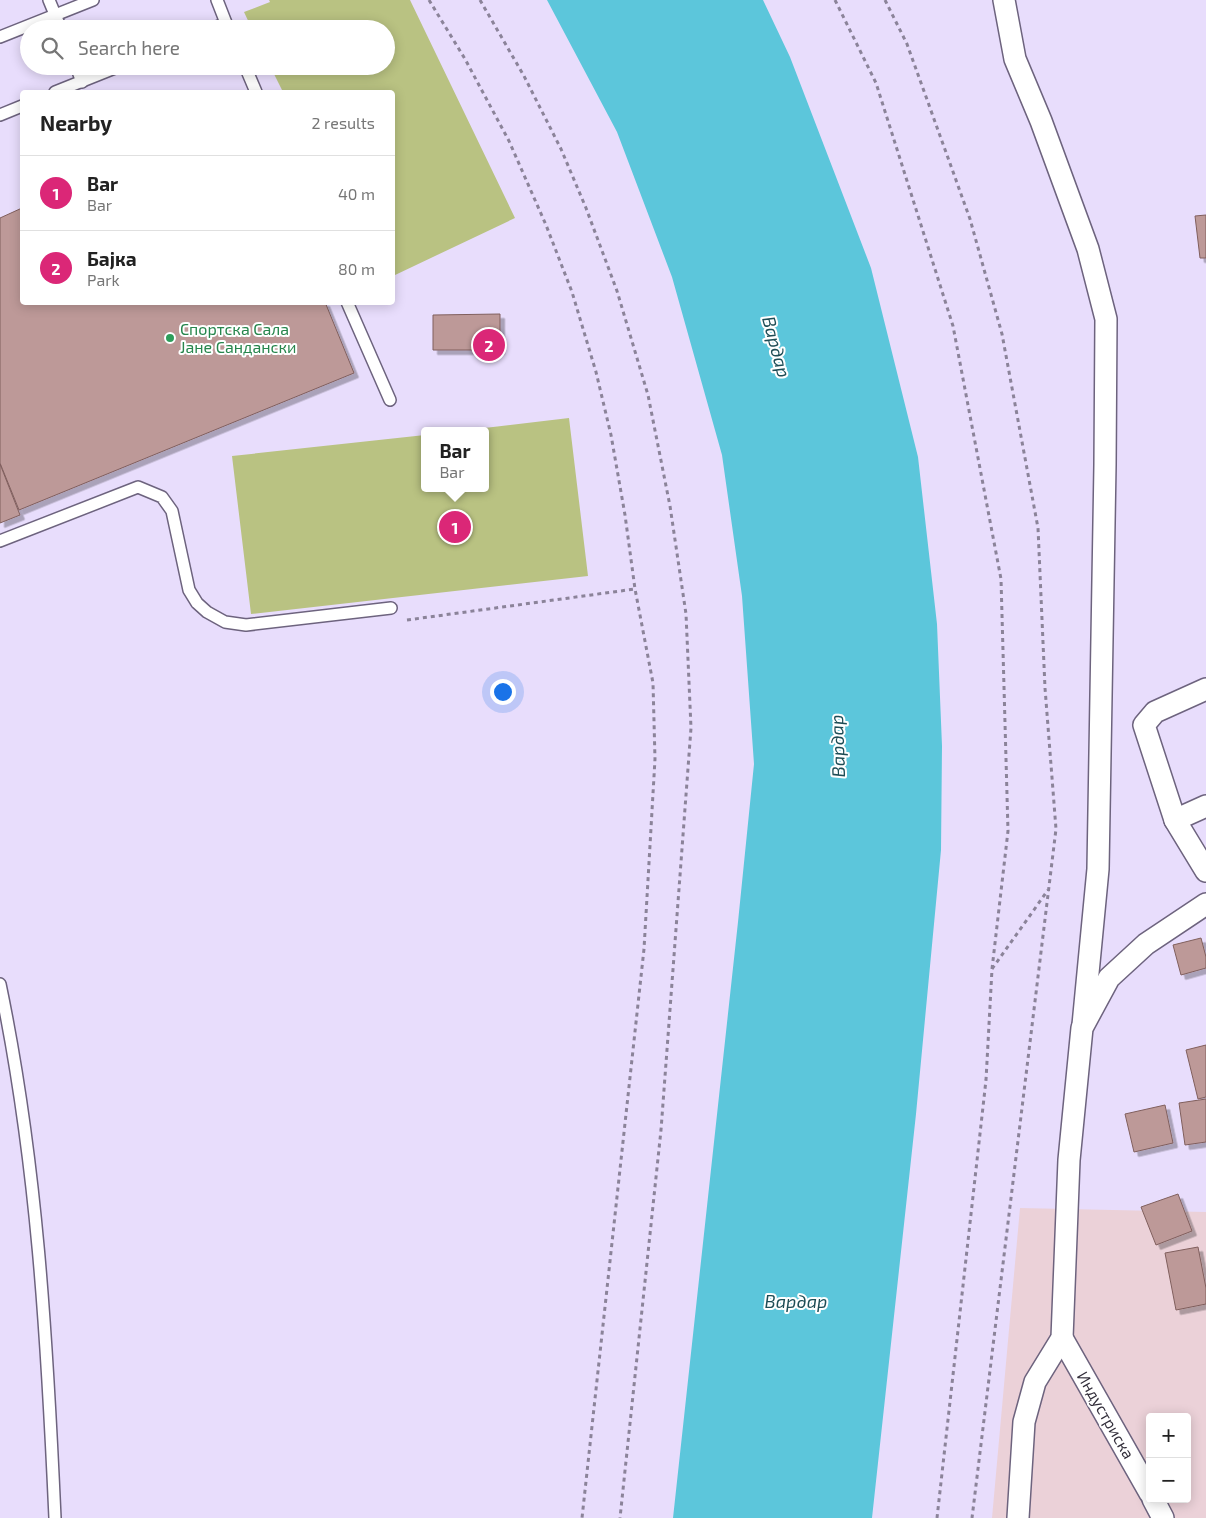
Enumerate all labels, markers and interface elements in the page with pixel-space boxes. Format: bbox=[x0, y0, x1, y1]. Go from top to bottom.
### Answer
search box bbox=[20, 20, 395, 75]
icon: search bbox=[38, 34, 66, 62]
text: Search here bbox=[78, 36, 180, 59]
text: Nearby bbox=[40, 110, 112, 135]
text: 2 results bbox=[312, 113, 375, 132]
text: Bar bbox=[87, 172, 118, 195]
text: 1 bbox=[53, 184, 59, 203]
text: 40 m bbox=[338, 184, 375, 203]
text: Bar bbox=[87, 195, 112, 214]
text: Бајка bbox=[87, 247, 137, 270]
text: 2 bbox=[51, 259, 61, 278]
text: 80 m bbox=[338, 259, 375, 278]
text: Park bbox=[87, 270, 120, 289]
water label: Вардар bbox=[758, 314, 796, 380]
place label: Спортска Сала Јане Сандански bbox=[180, 319, 296, 356]
pin: 2 bbox=[473, 326, 505, 364]
marker: Спортска Сала Јане Сандански bbox=[164, 332, 176, 344]
popup bbox=[421, 427, 489, 492]
text: Bar bbox=[439, 439, 471, 462]
text: Bar bbox=[439, 462, 465, 481]
pin: 1 bbox=[439, 508, 471, 546]
your location bbox=[490, 679, 516, 705]
water label: Вардар bbox=[825, 714, 849, 778]
water label: Вардар bbox=[765, 1290, 827, 1312]
street label: Индустриска bbox=[1073, 1368, 1139, 1462]
map controls bbox=[1146, 1413, 1191, 1503]
button: + bbox=[1146, 1413, 1191, 1458]
button: − bbox=[1146, 1458, 1191, 1503]

